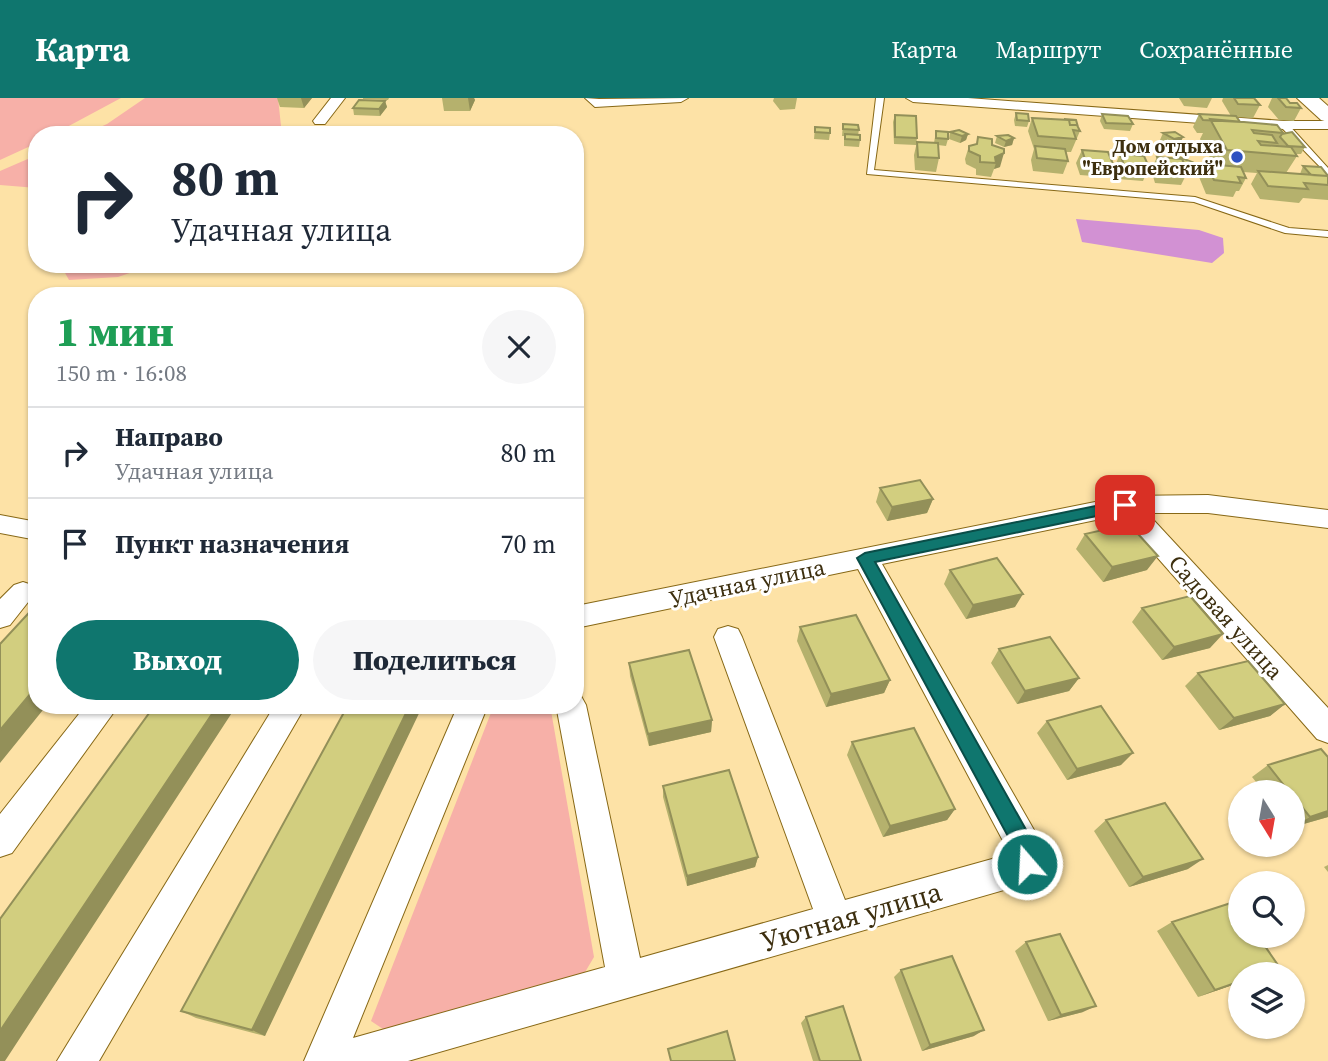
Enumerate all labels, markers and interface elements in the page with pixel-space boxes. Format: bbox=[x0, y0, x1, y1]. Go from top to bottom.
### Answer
text: Карта bbox=[35, 27, 130, 72]
text: Карта bbox=[891, 33, 957, 66]
text: Маршрут bbox=[995, 33, 1101, 66]
text: Сохранённые bbox=[1139, 33, 1293, 66]
place label: Дом отдыха "Европейский" bbox=[1082, 133, 1224, 181]
text: 80 m bbox=[171, 144, 279, 211]
marker: Дом отдыха "Европейский" bbox=[1229, 149, 1245, 165]
icon: right bbox=[56, 154, 147, 245]
text: Удачная улица bbox=[171, 208, 392, 252]
text: 1 мин bbox=[56, 302, 174, 360]
button: close bbox=[482, 310, 556, 384]
text: 150 m · 16:08 bbox=[56, 357, 187, 389]
text: Направо bbox=[115, 419, 223, 455]
icon: right bbox=[56, 434, 94, 472]
text: 80 m bbox=[501, 435, 556, 471]
text: Удачная улица bbox=[115, 455, 274, 487]
pin bbox=[1095, 475, 1155, 535]
icon: arrive bbox=[1106, 486, 1144, 524]
icon: arrive bbox=[56, 525, 94, 563]
text: Пункт назначения bbox=[115, 526, 349, 562]
text: 70 m bbox=[501, 526, 556, 562]
street label: Садовая улица bbox=[1161, 548, 1291, 687]
street label: Удачная улица bbox=[666, 551, 828, 615]
button: Выход bbox=[56, 620, 299, 700]
button: Поделиться bbox=[313, 620, 556, 700]
north arrow bbox=[1228, 780, 1306, 858]
map controls bbox=[1228, 780, 1305, 1039]
position arrow bbox=[990, 827, 1064, 901]
button: search bbox=[1228, 871, 1305, 948]
street label: Уютная улица bbox=[756, 872, 947, 960]
button: layers bbox=[1228, 962, 1305, 1039]

